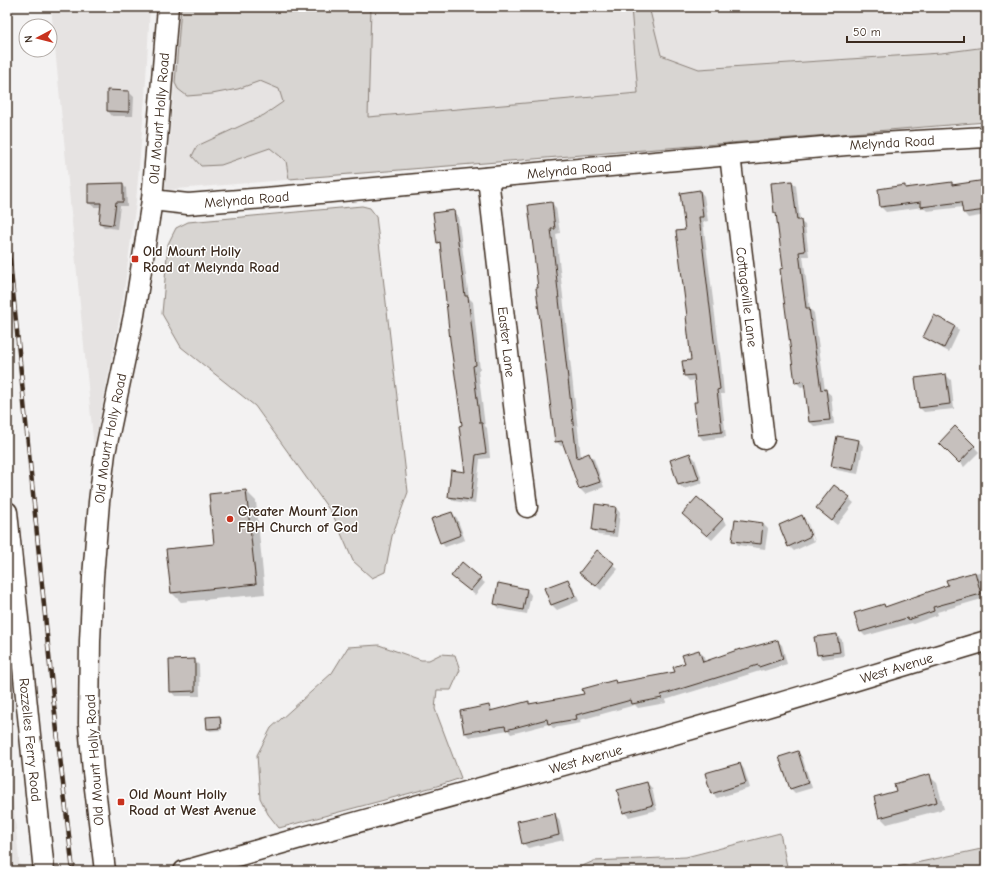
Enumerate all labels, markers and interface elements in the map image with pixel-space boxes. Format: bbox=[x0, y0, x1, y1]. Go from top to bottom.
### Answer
north arrow bbox=[18, 18, 58, 58]
scale bar bbox=[847, 18, 964, 44]
text: 50 m bbox=[853, 25, 881, 39]
text: N bbox=[22, 35, 35, 44]
street label: Old Mount Holly Road bbox=[145, 52, 173, 185]
street label: Melynda Road bbox=[849, 132, 935, 154]
street label: Melynda Road bbox=[526, 158, 613, 183]
street label: Melynda Road bbox=[203, 188, 290, 212]
place label: Old Mount Holly Road at Melynda Road bbox=[143, 243, 279, 276]
street label: Cottageville Lane bbox=[732, 246, 761, 348]
marker: Old Mount Holly Road at Melynda Road bbox=[130, 254, 140, 264]
street label: Easter Lane bbox=[494, 306, 519, 378]
street label: Old Mount Holly Road bbox=[91, 372, 131, 504]
place label: Greater Mount Zion FBH Church of God bbox=[238, 503, 358, 536]
marker: Greater Mount Zion FBH Church of God bbox=[225, 514, 235, 524]
street label: West Avenue bbox=[858, 649, 935, 687]
street label: Rozzelles Ferry Road bbox=[15, 677, 45, 803]
street label: Old Mount Holly Road bbox=[81, 694, 108, 826]
street label: West Avenue bbox=[547, 741, 624, 778]
place label: Old Mount Holly Road at West Avenue bbox=[129, 786, 256, 819]
marker: Old Mount Holly Road at West Avenue bbox=[116, 797, 126, 807]

